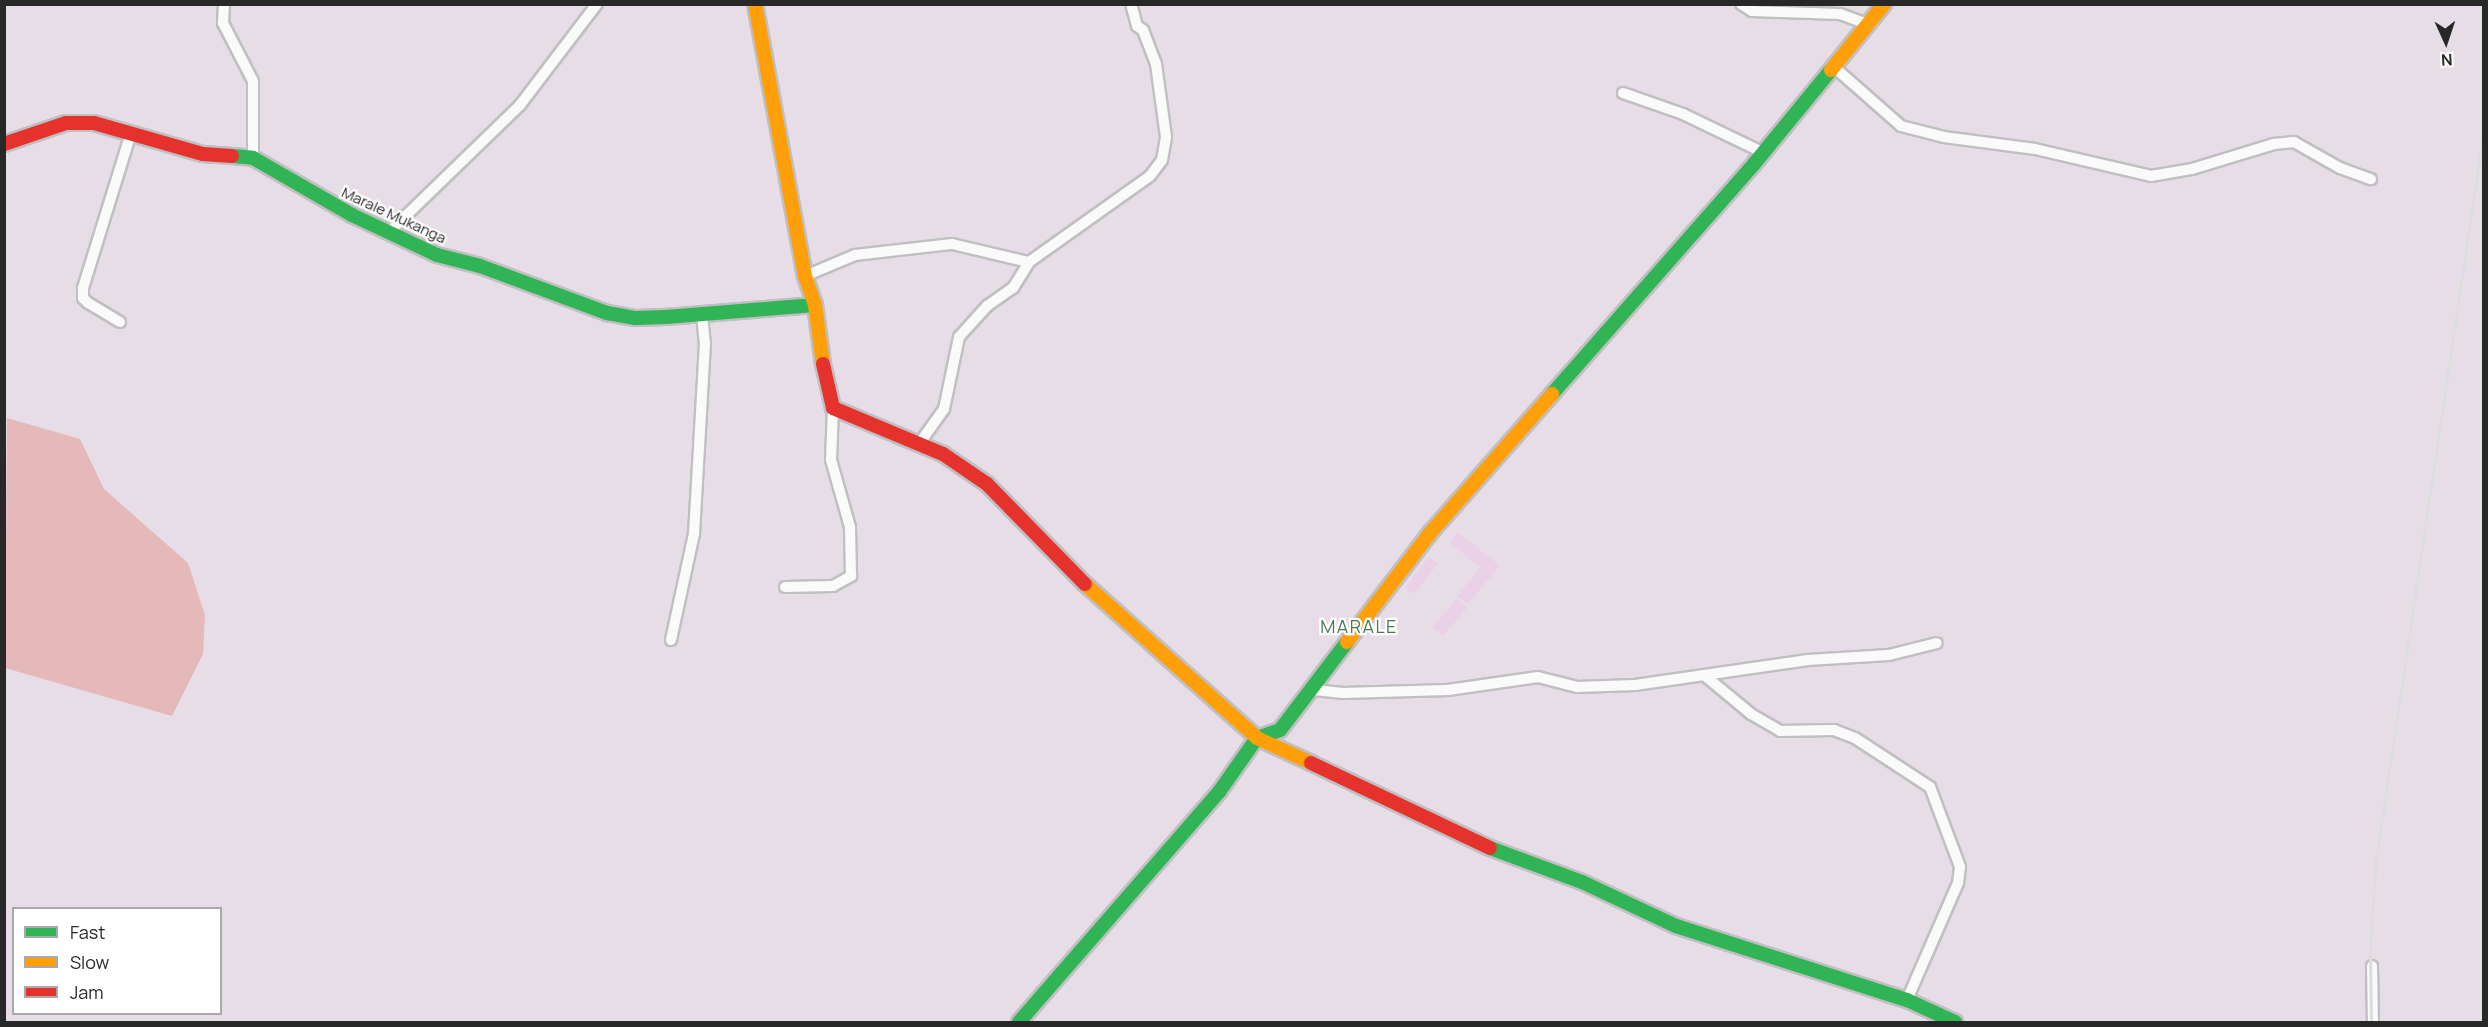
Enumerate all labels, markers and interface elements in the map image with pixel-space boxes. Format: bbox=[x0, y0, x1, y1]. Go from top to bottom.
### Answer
north arrow bbox=[2416, 12, 2476, 72]
text: N bbox=[2441, 49, 2453, 71]
street label: Marale Mukanga bbox=[339, 183, 449, 247]
district label: MARALE bbox=[1320, 615, 1398, 637]
legend bbox=[12, 907, 222, 1015]
text: Fast bbox=[70, 920, 105, 944]
text: Slow bbox=[70, 950, 109, 974]
text: Jam bbox=[70, 980, 104, 1004]

